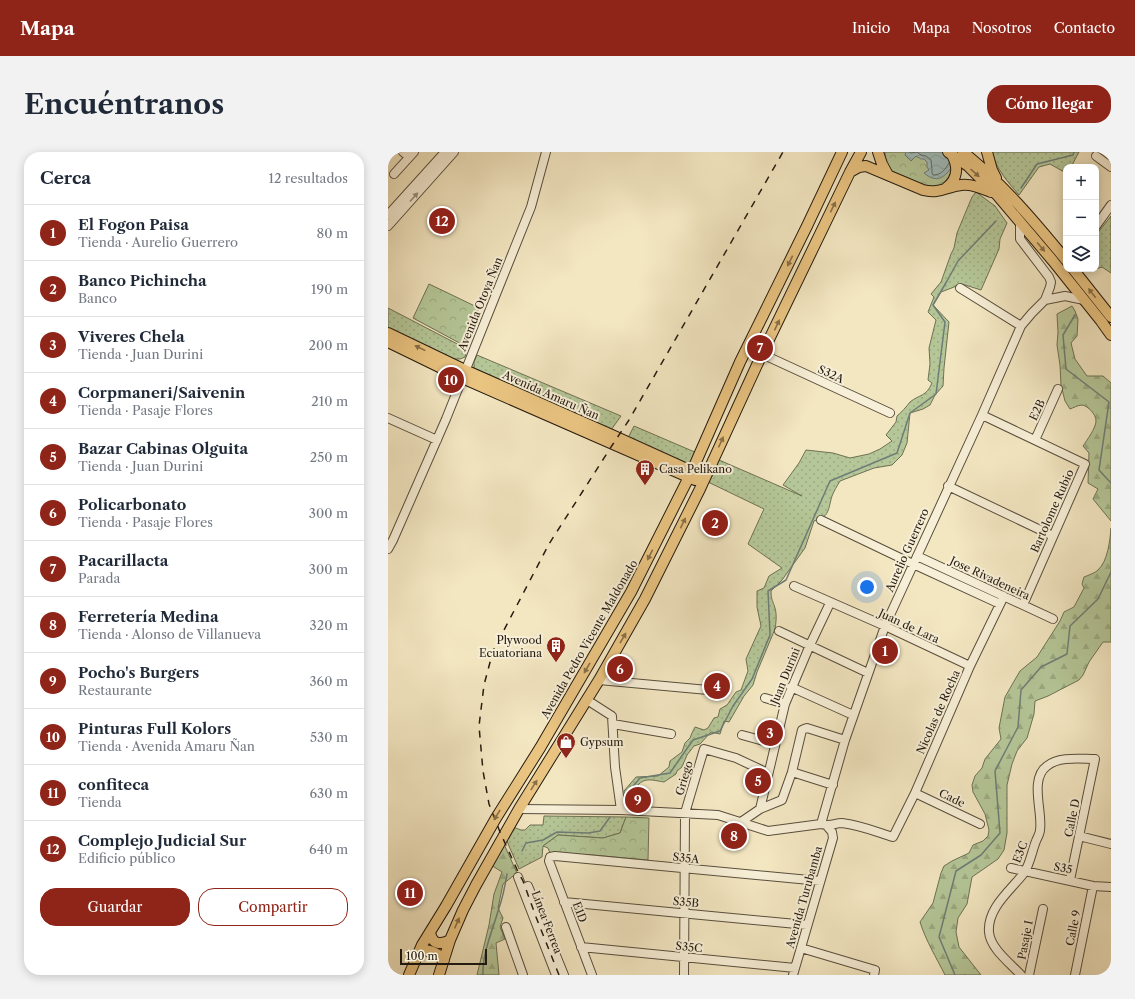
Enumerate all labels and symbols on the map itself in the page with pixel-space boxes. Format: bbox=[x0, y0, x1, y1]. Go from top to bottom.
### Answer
one-way arrow bbox=[970, 169, 981, 178]
one-way arrow bbox=[409, 193, 418, 202]
one-way arrow bbox=[830, 202, 836, 213]
pin: 12 bbox=[429, 206, 455, 236]
one-way arrow bbox=[1036, 241, 1045, 252]
street label: Avenida Otoya Ñan bbox=[454, 255, 505, 354]
one-way arrow bbox=[787, 256, 793, 267]
one-way arrow bbox=[1088, 288, 1096, 298]
one-way arrow bbox=[774, 319, 780, 330]
pin: 7 bbox=[747, 333, 773, 363]
one-way arrow bbox=[414, 345, 425, 351]
street label: S32A bbox=[816, 362, 847, 386]
pin: 10 bbox=[438, 365, 464, 395]
street label: Avenida Amaru Ñan bbox=[500, 367, 602, 423]
street label: E2B bbox=[1026, 397, 1048, 423]
one-way arrow bbox=[718, 437, 724, 448]
building icon: Casa Pelikano bbox=[634, 458, 656, 486]
place label: Casa Pelikano bbox=[659, 462, 732, 476]
street label: Bartolome Rubio bbox=[1027, 467, 1077, 555]
street label: Aurelio Guerrero bbox=[882, 506, 932, 595]
pin: 2 bbox=[702, 508, 728, 538]
one-way arrow bbox=[680, 517, 686, 529]
one-way arrow bbox=[647, 549, 653, 560]
street label: Jose Rivadeneira bbox=[946, 552, 1032, 603]
street label: Avenida Pedro Vicente Maldonado bbox=[537, 557, 640, 722]
your location bbox=[857, 577, 877, 597]
street label: Juan de Lara bbox=[875, 605, 942, 646]
one-way arrow bbox=[620, 632, 627, 644]
place label: Plywood Ecuatoriana bbox=[479, 633, 542, 660]
building icon: Plywood Ecuatoriana bbox=[545, 635, 567, 663]
pin: 1 bbox=[872, 636, 898, 666]
street label: Juan Durini bbox=[767, 645, 803, 708]
pin: 6 bbox=[607, 654, 633, 684]
one-way arrow bbox=[583, 662, 590, 674]
street label: Nicolas de Rocha bbox=[913, 668, 963, 756]
pin: 4 bbox=[704, 671, 730, 701]
pin: 3 bbox=[757, 718, 783, 748]
shop icon: Gypsum bbox=[555, 731, 577, 759]
place label: Gypsum bbox=[580, 735, 624, 749]
street label: Griego bbox=[672, 759, 696, 797]
pin: 5 bbox=[745, 766, 771, 796]
one-way arrow bbox=[530, 780, 538, 790]
pin: 9 bbox=[625, 785, 651, 815]
street label: Cade bbox=[937, 786, 967, 810]
street label: Calle D bbox=[1061, 797, 1083, 838]
one-way arrow bbox=[494, 809, 501, 821]
pin: 8 bbox=[721, 821, 747, 851]
street label: E3C bbox=[1010, 839, 1030, 865]
street label: Avenida Turubamba bbox=[782, 844, 825, 951]
street label: S35A bbox=[672, 850, 701, 866]
street label: S35 bbox=[1052, 859, 1074, 877]
pin: 11 bbox=[397, 878, 423, 908]
street label: Línea Ferrea bbox=[529, 889, 565, 956]
street label: S35B bbox=[672, 894, 700, 910]
street label: E1D bbox=[570, 900, 590, 924]
street label: Calle 9 bbox=[1062, 909, 1084, 947]
one-way arrow bbox=[454, 918, 460, 929]
street label: Pasaje I bbox=[1014, 919, 1036, 961]
street label: S35C bbox=[675, 939, 703, 955]
scale bar bbox=[400, 947, 487, 966]

